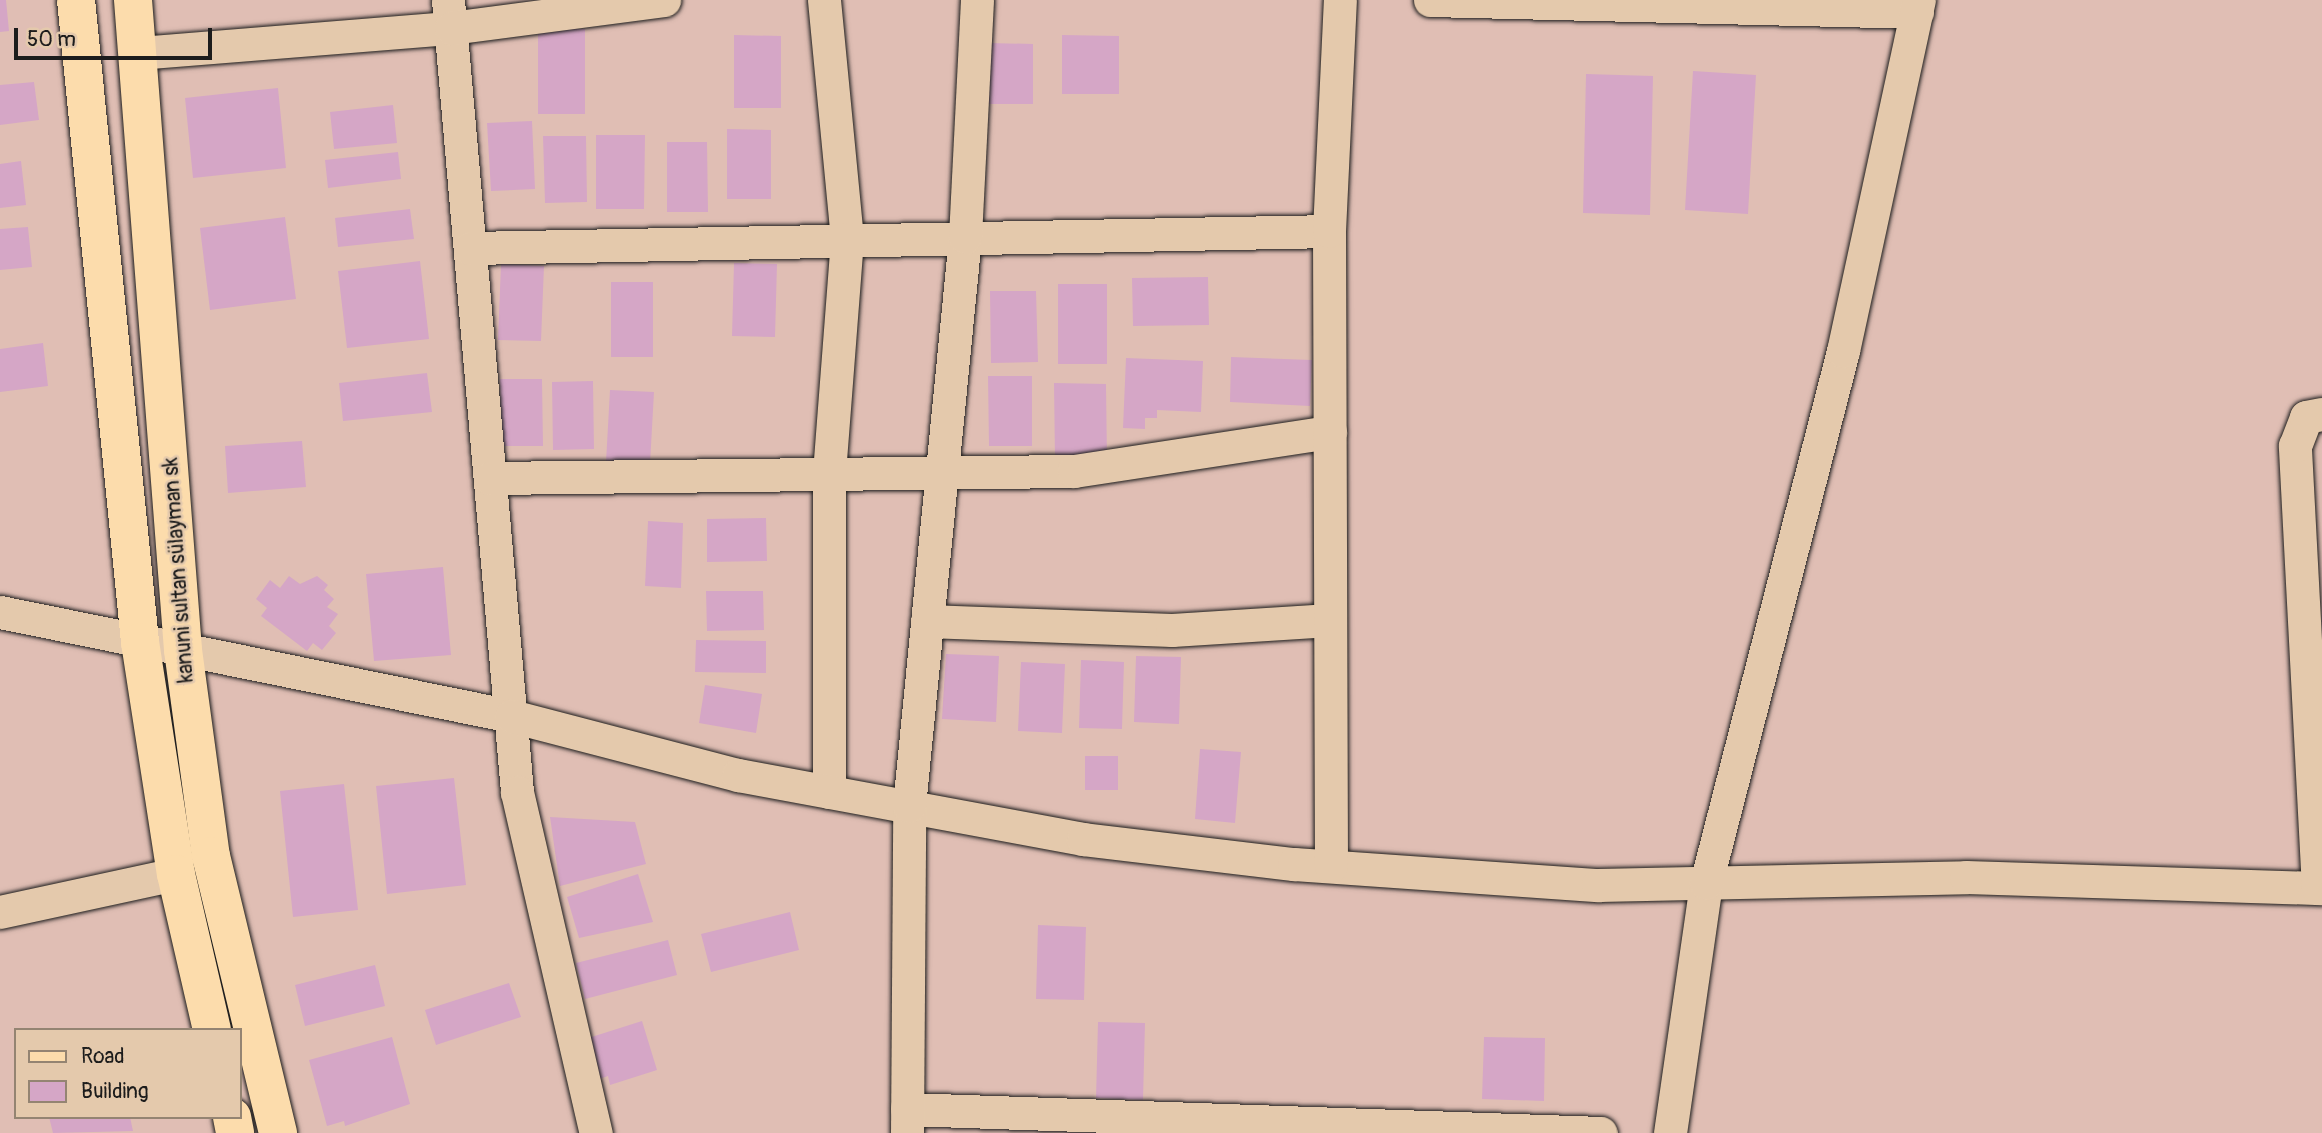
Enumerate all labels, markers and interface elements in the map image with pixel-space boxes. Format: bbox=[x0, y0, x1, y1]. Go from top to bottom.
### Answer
scale bar bbox=[18, 14, 215, 58]
text: 50 m bbox=[27, 26, 76, 53]
street label: kanuni sultan sülayman sk bbox=[159, 457, 199, 683]
legend bbox=[14, 1028, 242, 1119]
text: Road bbox=[81, 1043, 125, 1070]
text: Building bbox=[81, 1078, 148, 1105]

